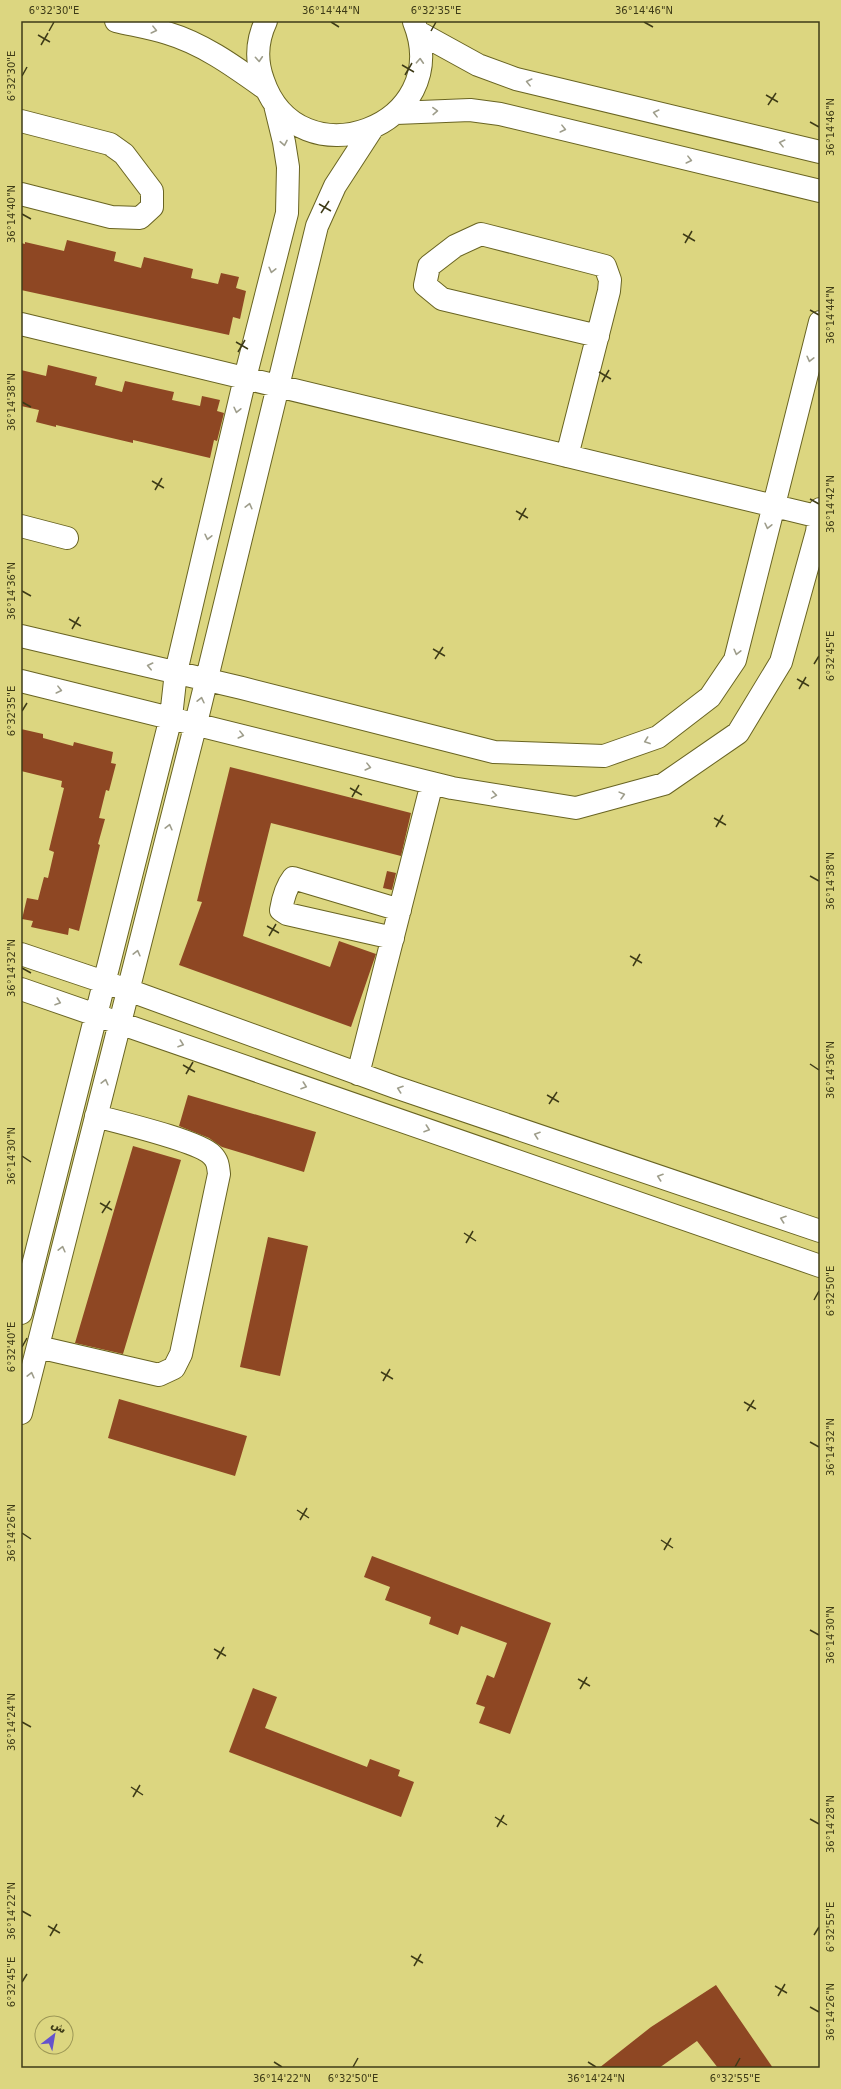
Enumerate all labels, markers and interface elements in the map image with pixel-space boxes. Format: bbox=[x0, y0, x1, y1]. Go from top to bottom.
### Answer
text: 6°32'30"E bbox=[29, 5, 79, 16]
text: 36°14'44"N bbox=[302, 5, 360, 16]
text: 6°32'35"E bbox=[411, 5, 461, 16]
text: 36°14'46"N bbox=[615, 5, 673, 16]
one-way arrow bbox=[151, 25, 158, 34]
text: 6°32'30"E bbox=[6, 51, 17, 101]
one-way arrow bbox=[254, 56, 263, 62]
one-way arrow bbox=[416, 58, 425, 64]
one-way arrow bbox=[526, 78, 533, 87]
text: 36°14'46"N bbox=[825, 98, 836, 156]
one-way arrow bbox=[432, 107, 438, 116]
one-way arrow bbox=[653, 109, 659, 117]
one-way arrow bbox=[560, 125, 566, 133]
one-way arrow bbox=[279, 139, 288, 146]
one-way arrow bbox=[779, 139, 786, 148]
one-way arrow bbox=[686, 155, 693, 164]
text: 36°14'40"N bbox=[6, 185, 17, 243]
one-way arrow bbox=[269, 267, 277, 274]
text: 36°14'44"N bbox=[825, 286, 836, 344]
one-way arrow bbox=[807, 356, 815, 363]
text: 36°14'38"N bbox=[6, 373, 17, 431]
one-way arrow bbox=[234, 407, 242, 413]
text: 36°14'42"N bbox=[825, 475, 836, 533]
one-way arrow bbox=[244, 503, 252, 509]
one-way arrow bbox=[765, 523, 773, 529]
one-way arrow bbox=[204, 534, 212, 540]
text: 36°14'36"N bbox=[6, 562, 17, 620]
text: 6°32'45"E bbox=[825, 631, 836, 681]
one-way arrow bbox=[733, 649, 742, 656]
one-way arrow bbox=[147, 663, 153, 671]
one-way arrow bbox=[56, 685, 62, 693]
text: 6°32'35"E bbox=[6, 686, 17, 736]
one-way arrow bbox=[196, 697, 204, 704]
one-way arrow bbox=[238, 730, 245, 739]
one-way arrow bbox=[644, 736, 651, 745]
one-way arrow bbox=[364, 762, 371, 770]
one-way arrow bbox=[491, 790, 497, 799]
one-way arrow bbox=[618, 791, 625, 800]
one-way arrow bbox=[165, 823, 173, 830]
text: 36°14'38"N bbox=[825, 852, 836, 910]
text: 36°14'32"N bbox=[6, 939, 17, 997]
one-way arrow bbox=[133, 949, 141, 956]
one-way arrow bbox=[54, 997, 61, 1005]
one-way arrow bbox=[177, 1039, 184, 1048]
text: 36°14'36"N bbox=[825, 1041, 836, 1099]
one-way arrow bbox=[100, 1079, 108, 1085]
one-way arrow bbox=[300, 1081, 307, 1090]
one-way arrow bbox=[397, 1085, 404, 1094]
one-way arrow bbox=[423, 1124, 430, 1132]
text: 36°14'30"N bbox=[6, 1127, 17, 1185]
one-way arrow bbox=[533, 1131, 540, 1140]
one-way arrow bbox=[657, 1173, 664, 1182]
one-way arrow bbox=[780, 1215, 787, 1223]
one-way arrow bbox=[58, 1246, 66, 1252]
text: 6°32'50"E bbox=[825, 1266, 836, 1316]
text: 6°32'40"E bbox=[6, 1322, 17, 1372]
one-way arrow bbox=[26, 1372, 34, 1378]
text: 36°14'32"N bbox=[825, 1418, 836, 1476]
text: 36°14'26"N bbox=[6, 1504, 17, 1562]
text: 36°14'30"N bbox=[825, 1606, 836, 1664]
text: 36°14'24"N bbox=[6, 1693, 17, 1751]
text: 36°14'28"N bbox=[825, 1795, 836, 1853]
text: 36°14'22"N bbox=[6, 1882, 17, 1940]
text: 6°32'55"E bbox=[825, 1902, 836, 1952]
text: 6°32'45"E bbox=[6, 1957, 17, 2007]
text: 36°14'26"N bbox=[825, 1983, 836, 2041]
north arrow bbox=[34, 2015, 74, 2055]
text: ش bbox=[49, 2017, 69, 2036]
text: 36°14'22"N bbox=[253, 2073, 311, 2084]
text: 6°32'50"E bbox=[328, 2073, 378, 2084]
text: 36°14'24"N bbox=[567, 2073, 625, 2084]
text: 6°32'55"E bbox=[710, 2073, 760, 2084]

